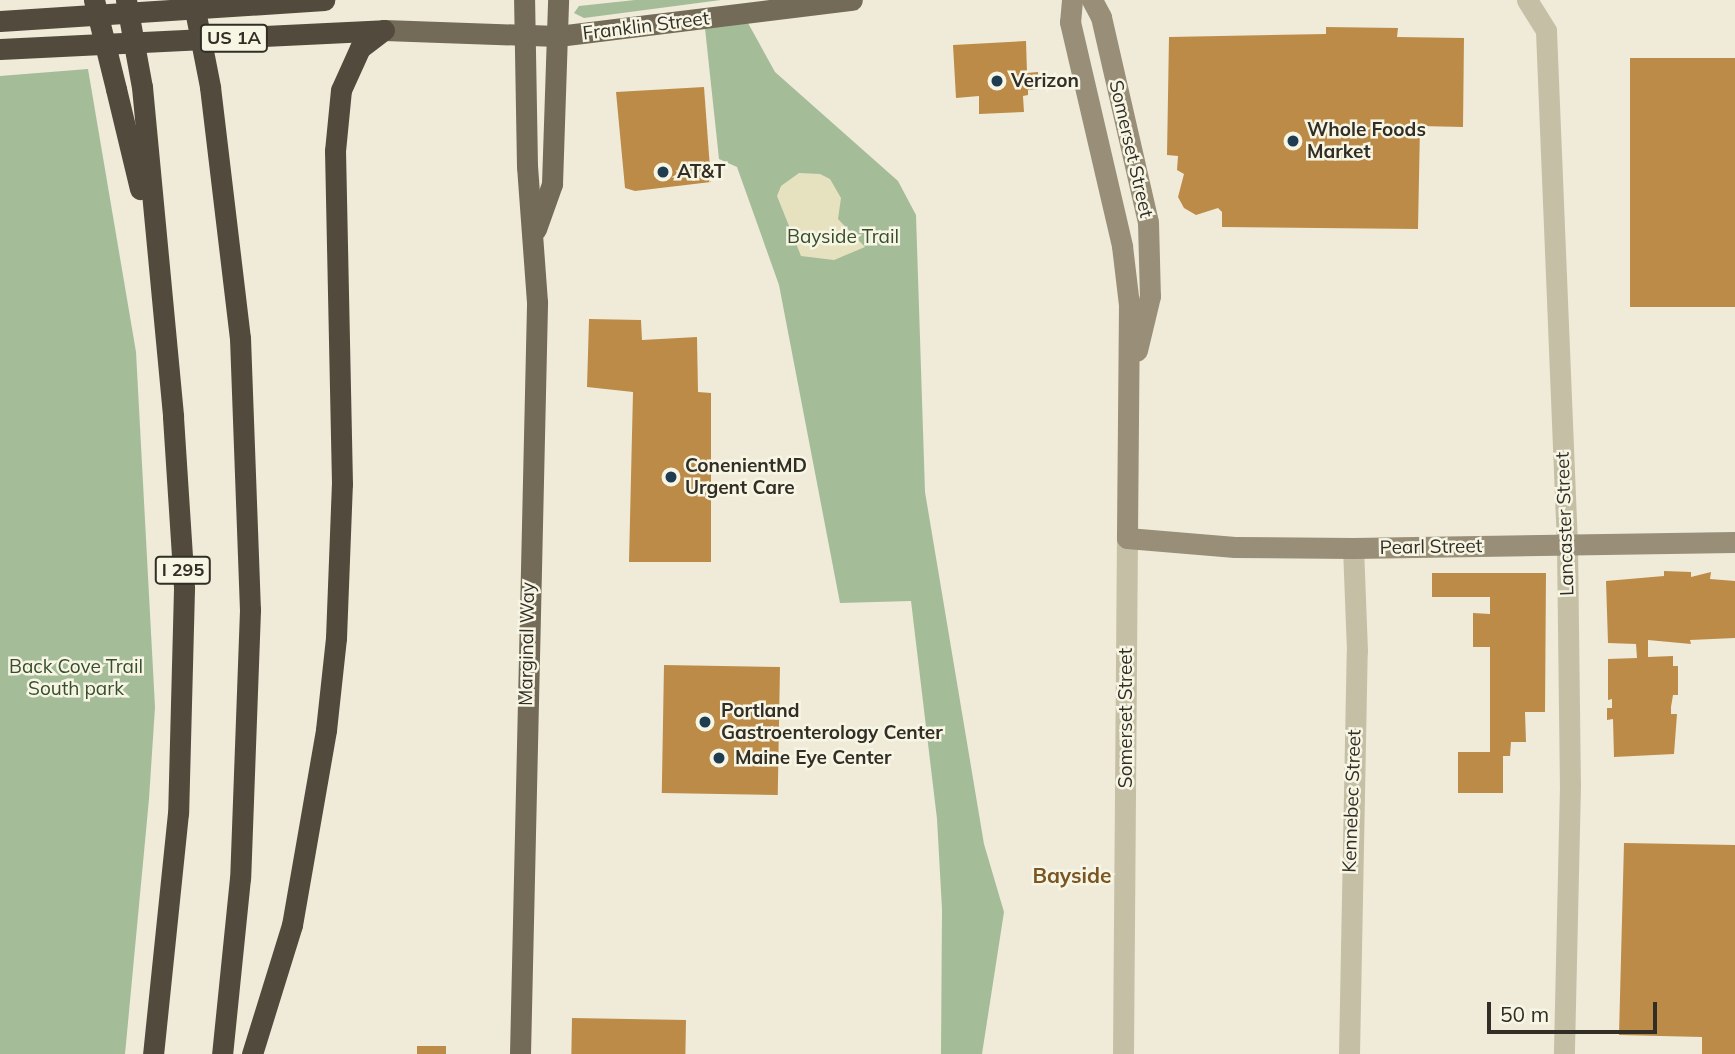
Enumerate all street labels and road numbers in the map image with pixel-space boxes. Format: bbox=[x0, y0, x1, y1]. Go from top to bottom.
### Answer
street label: Franklin Street bbox=[581, 7, 711, 45]
road number: US 1A bbox=[199, 24, 269, 52]
street label: Somerset Street bbox=[1104, 78, 1158, 220]
street label: Lancaster Street bbox=[1551, 452, 1579, 596]
street label: Pearl Street bbox=[1380, 535, 1482, 559]
road number: I 295 bbox=[153, 556, 213, 584]
street label: Marginal Way bbox=[515, 582, 539, 706]
street label: Somerset Street bbox=[1115, 648, 1137, 788]
street label: Kennebec Street bbox=[1338, 729, 1366, 873]

